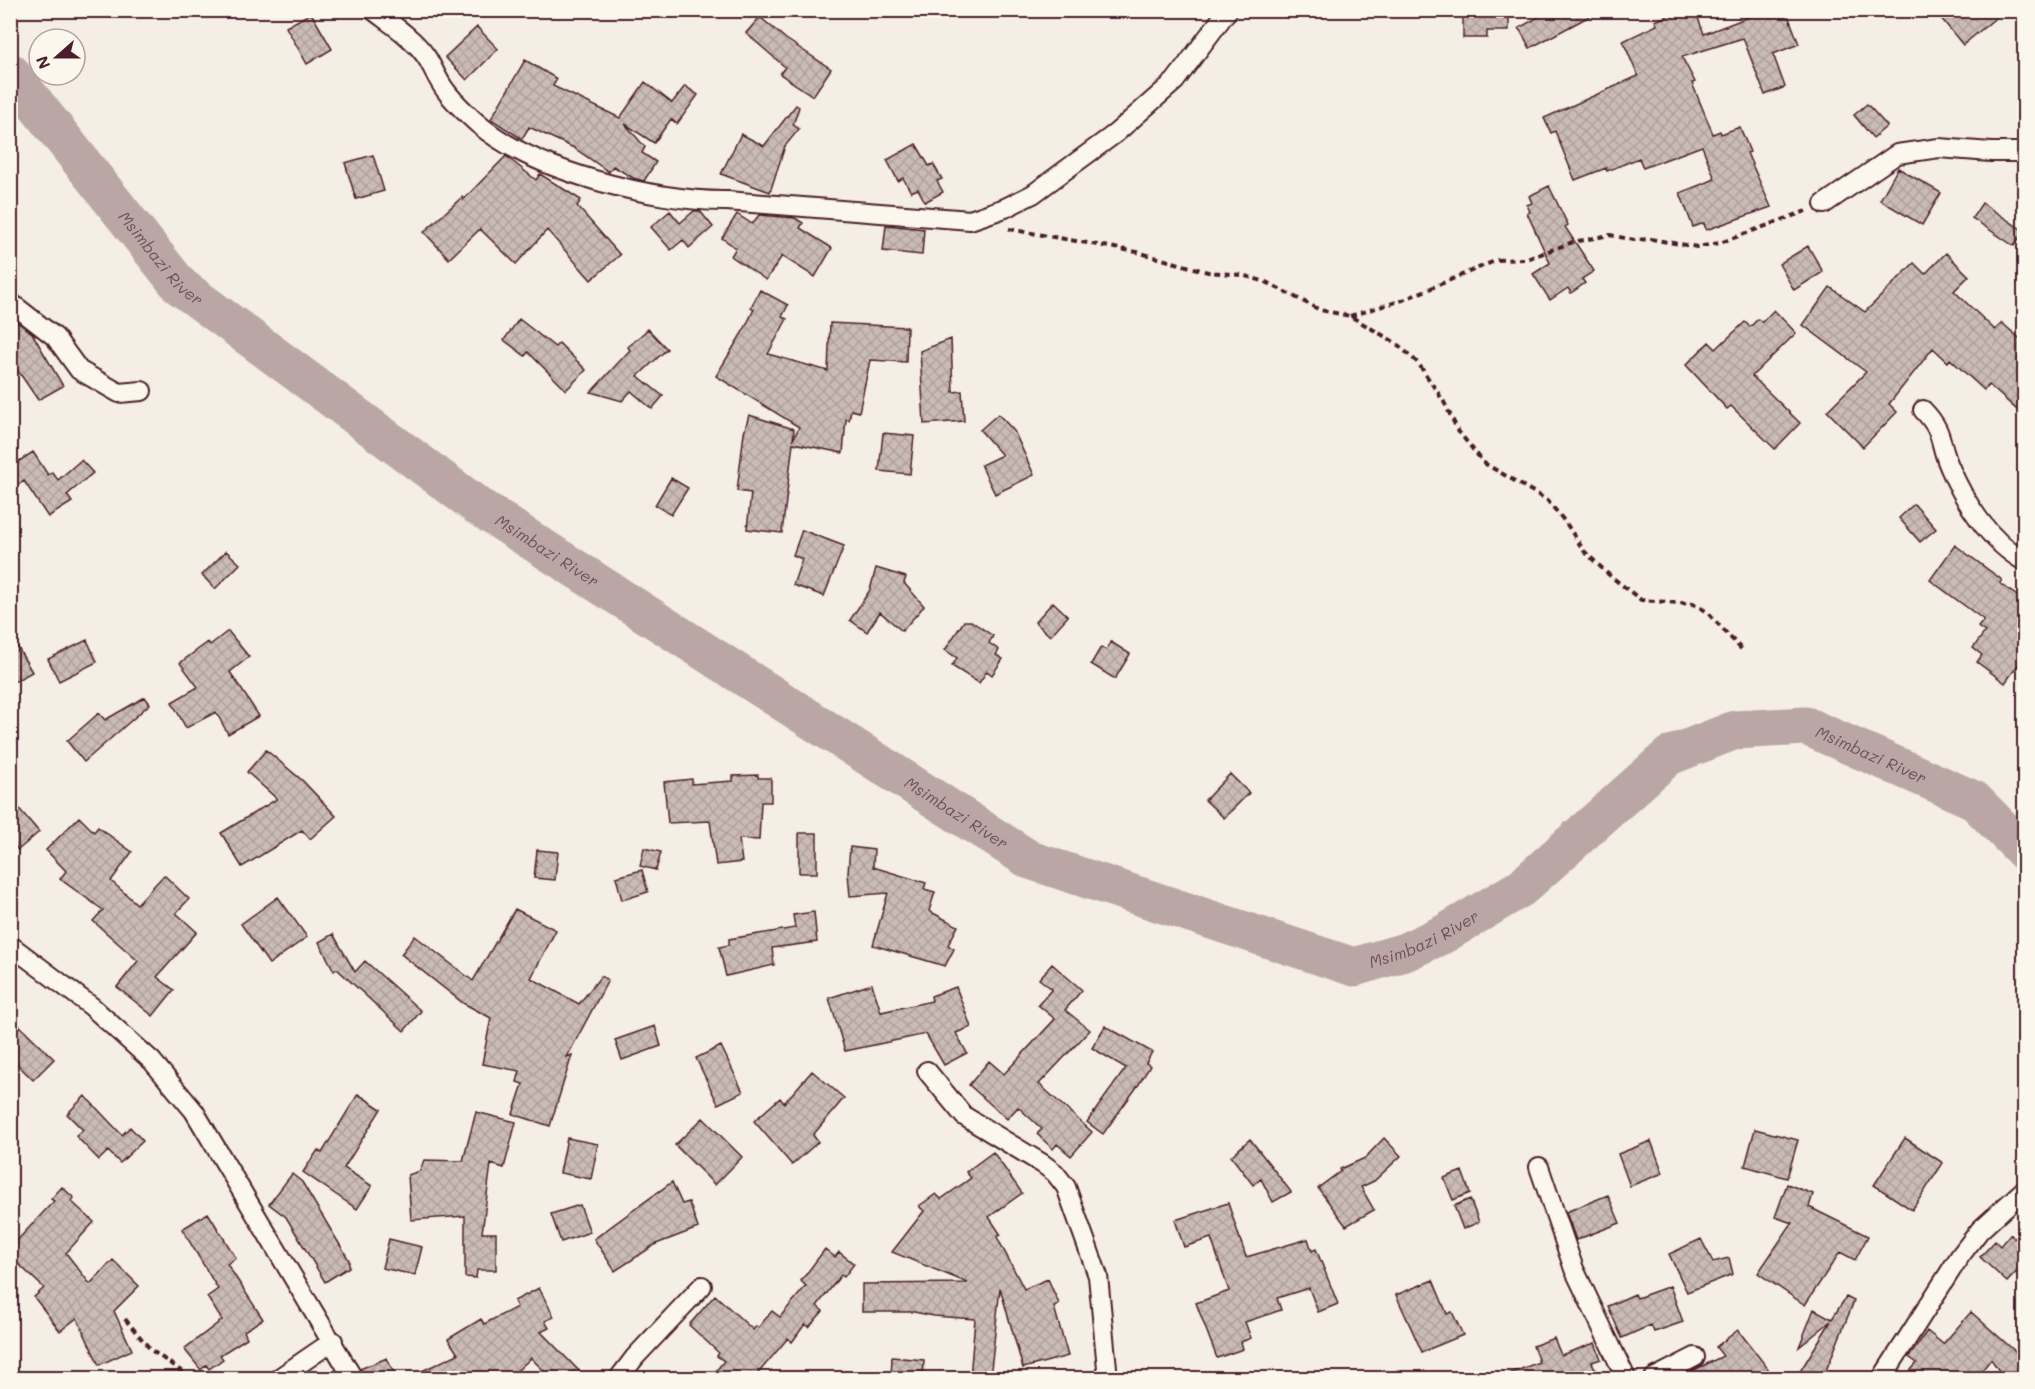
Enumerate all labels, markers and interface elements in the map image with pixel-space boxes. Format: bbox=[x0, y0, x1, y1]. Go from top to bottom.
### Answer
north arrow bbox=[27, 27, 87, 87]
text: N bbox=[31, 53, 55, 72]
water label: Msimbazi River bbox=[114, 207, 208, 310]
water label: Msimbazi River bbox=[492, 509, 603, 591]
water label: Msimbazi River bbox=[1813, 721, 1930, 788]
water label: Msimbazi River bbox=[901, 771, 1012, 853]
water label: Msimbazi River bbox=[1366, 905, 1482, 972]

